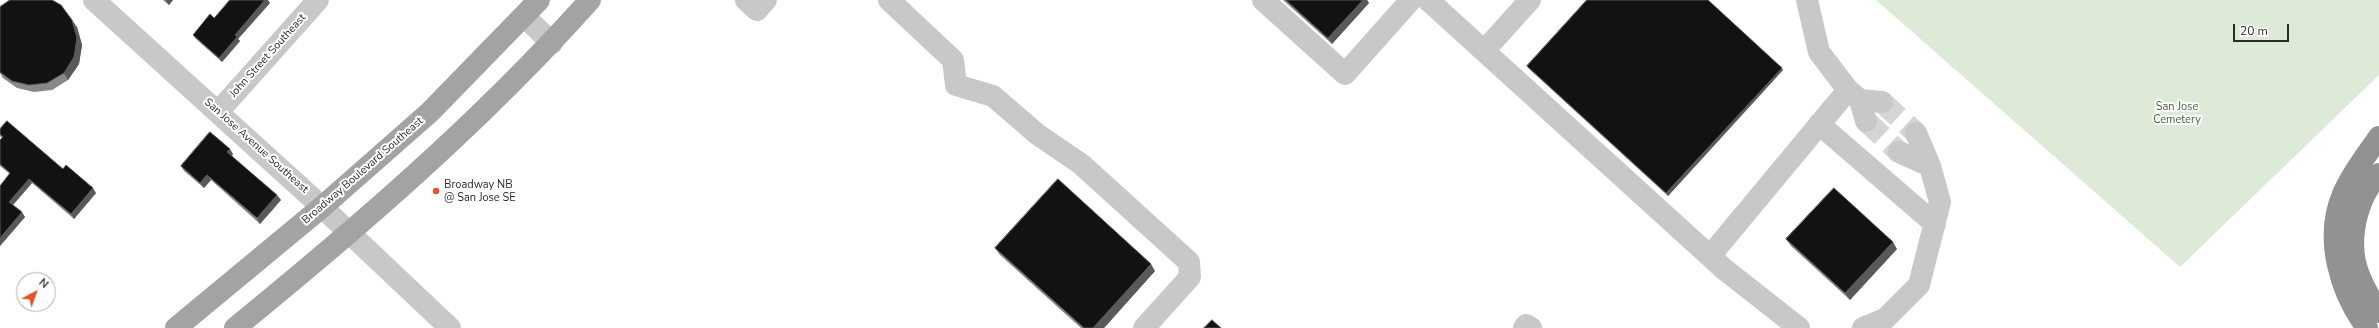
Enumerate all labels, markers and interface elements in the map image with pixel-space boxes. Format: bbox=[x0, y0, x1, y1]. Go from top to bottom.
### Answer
street label: John Street Southeast bbox=[227, 12, 309, 100]
scale bar bbox=[2235, 16, 2291, 42]
text: 20 m bbox=[2240, 23, 2268, 39]
street label: San Jose Avenue Southeast bbox=[201, 96, 311, 196]
park label: San Jose Cemetery bbox=[2153, 100, 2201, 126]
street label: Broadway Boulevard Southeast bbox=[300, 115, 426, 227]
place label: Broadway NB @ San Jose SE bbox=[444, 178, 516, 204]
marker: Broadway NB @ San Jose SE bbox=[431, 186, 441, 196]
north arrow bbox=[16, 272, 56, 312]
text: N bbox=[36, 275, 52, 292]

